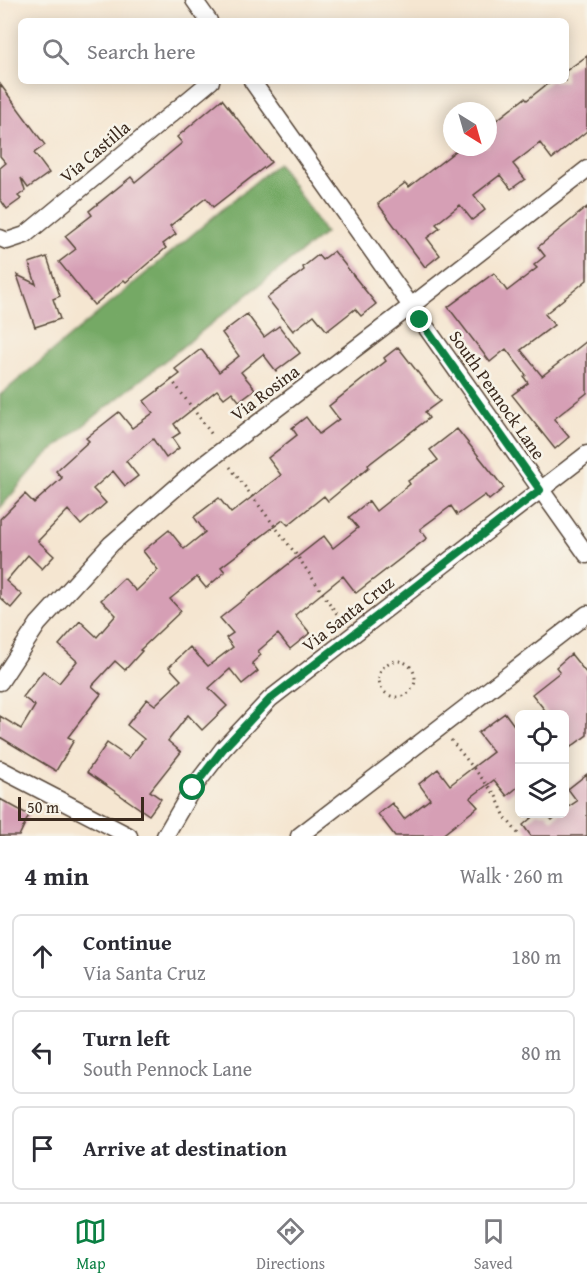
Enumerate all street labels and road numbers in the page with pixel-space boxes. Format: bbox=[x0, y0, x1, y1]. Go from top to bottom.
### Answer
street label: Via Castilla bbox=[54, 114, 136, 189]
street label: South Pennock Lane bbox=[443, 325, 552, 465]
street label: Via Rosina bbox=[225, 358, 305, 427]
street label: Via Santa Cruz bbox=[296, 569, 400, 658]

